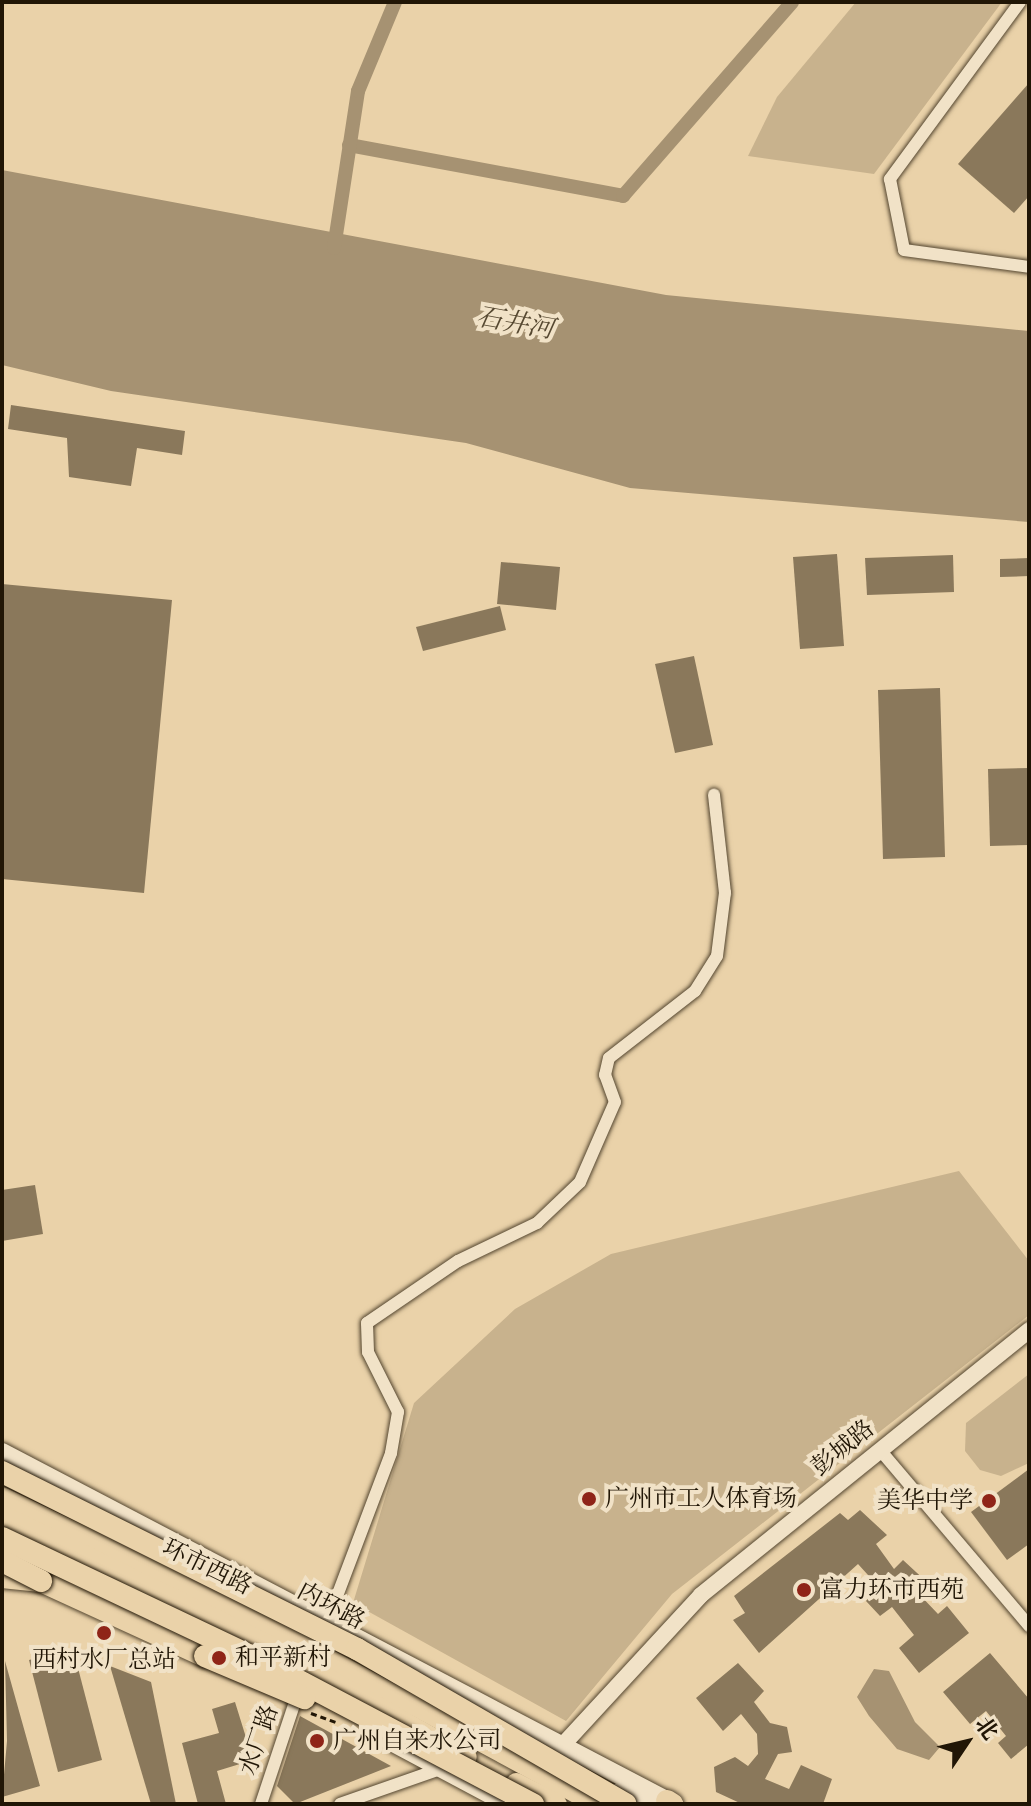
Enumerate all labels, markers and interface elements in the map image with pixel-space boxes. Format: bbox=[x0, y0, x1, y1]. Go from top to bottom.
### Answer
water label: 石井河 bbox=[474, 302, 556, 346]
street label: 彭城路 bbox=[806, 1414, 880, 1482]
place label: 广州市工人体育场 bbox=[605, 1485, 797, 1513]
place label: 美华中学 bbox=[877, 1487, 973, 1515]
marker: 广州市工人体育场 bbox=[580, 1490, 598, 1508]
marker: 美华中学 bbox=[980, 1492, 998, 1510]
street label: 环市西路 bbox=[158, 1533, 256, 1601]
street label: 内环路 bbox=[292, 1576, 370, 1636]
place label: 富力环市西苑 bbox=[820, 1576, 964, 1604]
marker: 富力环市西苑 bbox=[795, 1581, 813, 1599]
marker: 西村水厂总站 bbox=[95, 1624, 113, 1642]
place label: 和平新村 bbox=[235, 1644, 331, 1672]
place label: 西村水厂总站 bbox=[32, 1646, 176, 1674]
marker: 和平新村 bbox=[210, 1649, 228, 1667]
street label: 水厂路 bbox=[234, 1701, 284, 1779]
north arrow bbox=[927, 1702, 1007, 1782]
text: 北 bbox=[969, 1711, 1004, 1745]
place label: 广州自来水公司 bbox=[333, 1727, 501, 1755]
marker: 广州自来水公司 bbox=[308, 1732, 326, 1750]

